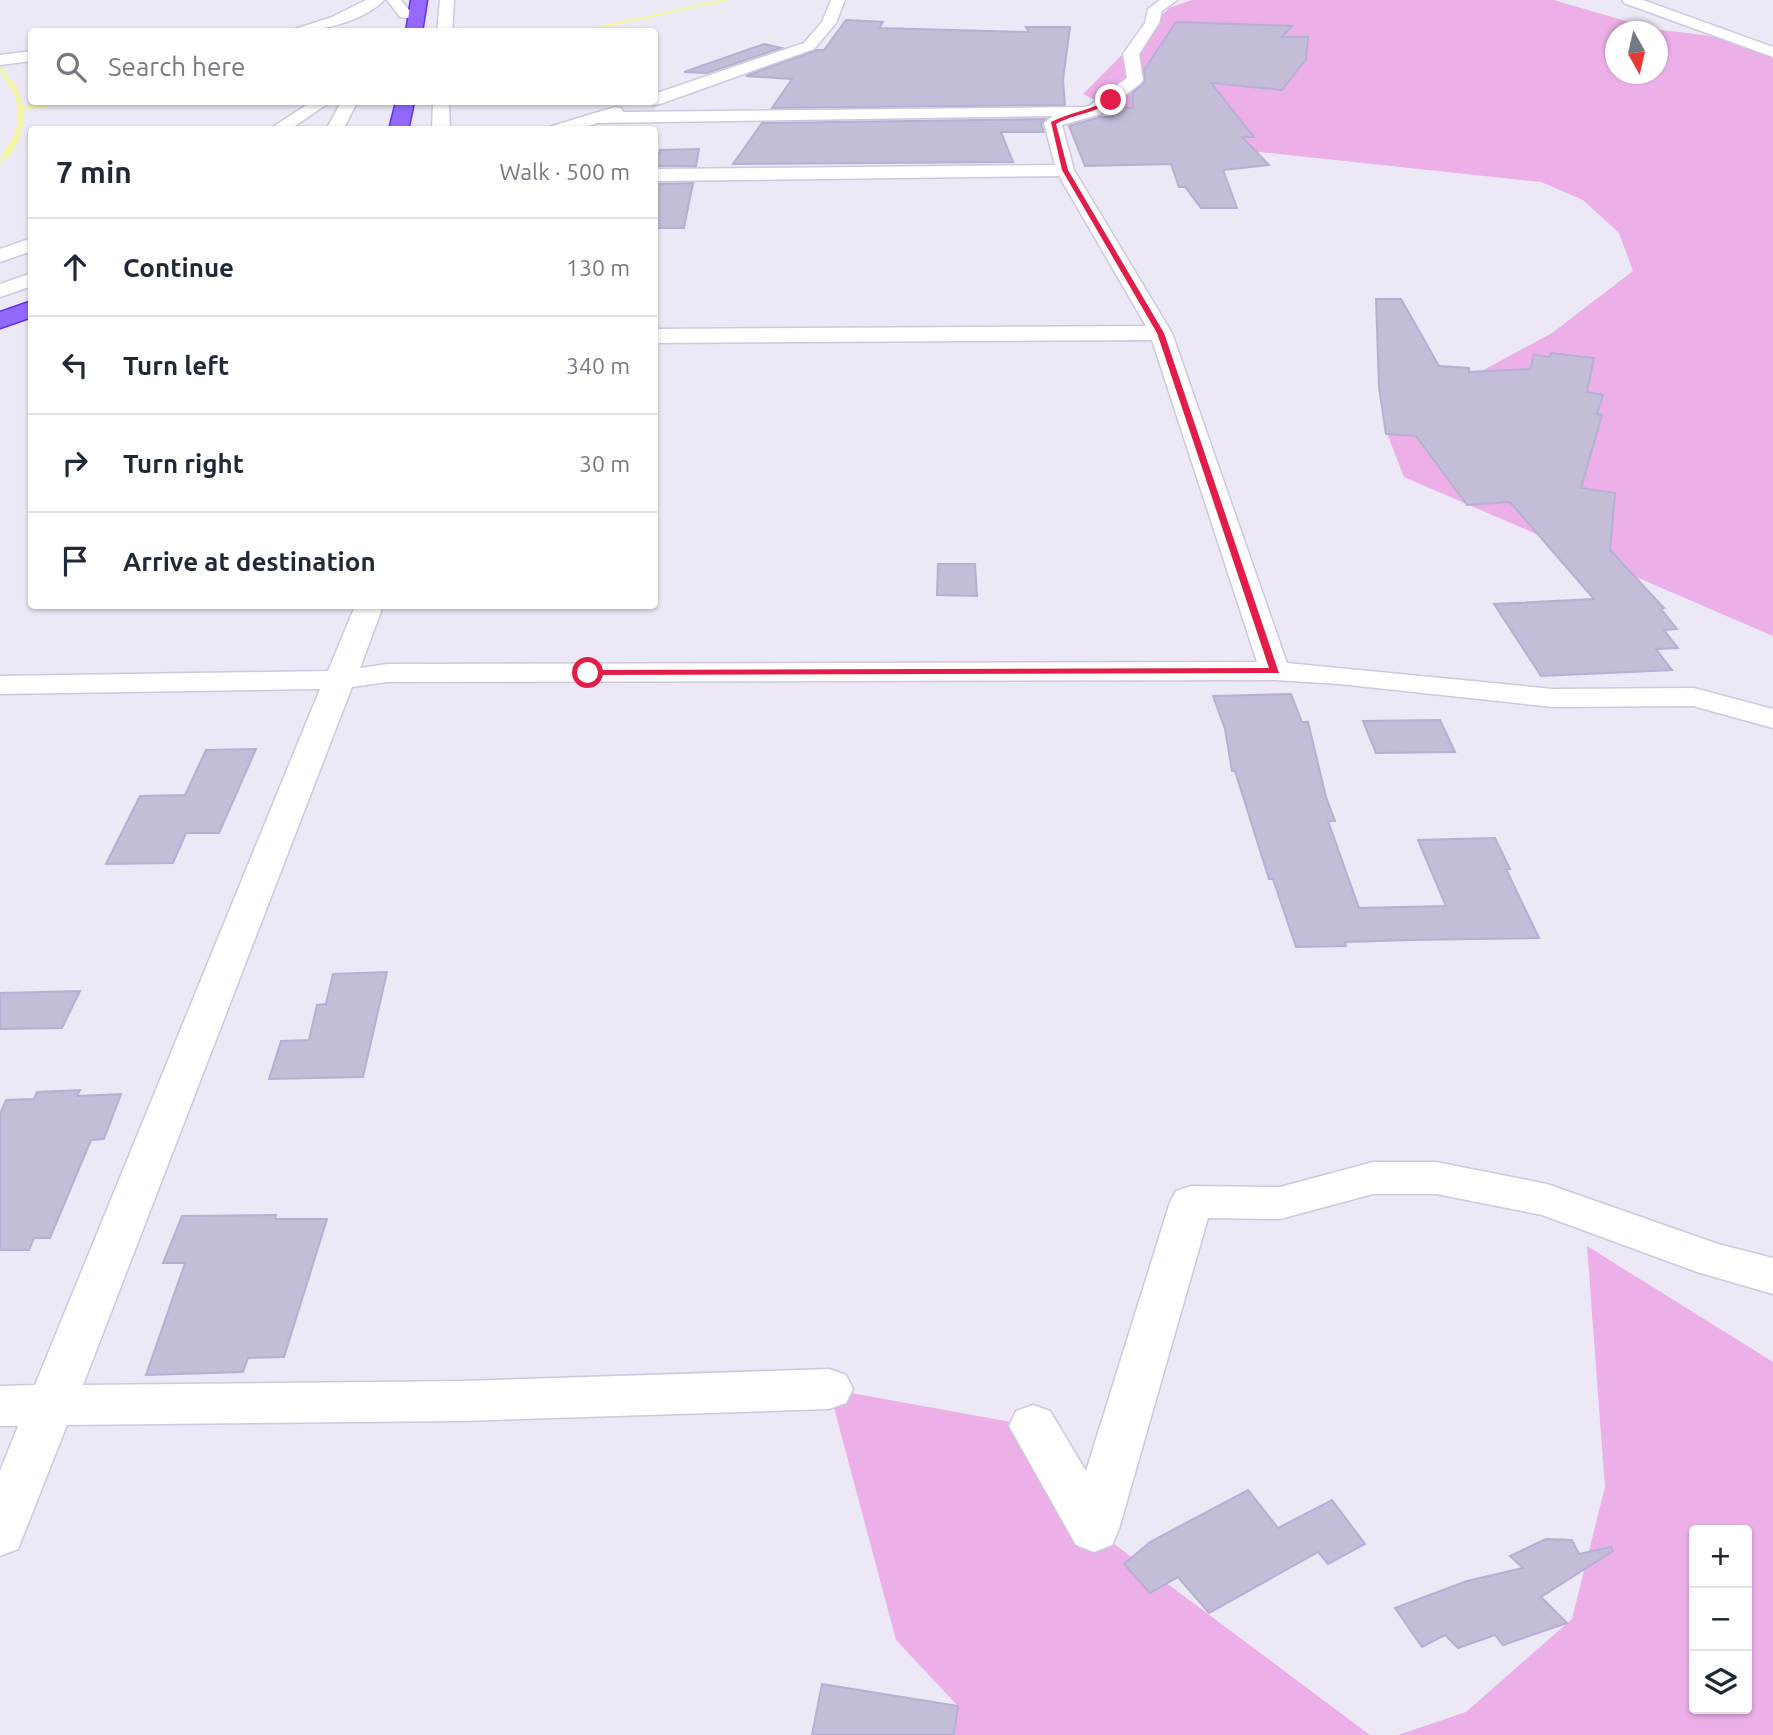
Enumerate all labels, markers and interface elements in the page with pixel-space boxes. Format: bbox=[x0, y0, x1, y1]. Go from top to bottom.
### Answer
north arrow bbox=[1605, 21, 1668, 84]
search box bbox=[28, 28, 658, 105]
icon: search bbox=[52, 48, 90, 86]
text: Search here bbox=[108, 52, 245, 81]
route end bbox=[1095, 84, 1126, 115]
text: 7 min bbox=[56, 155, 132, 189]
text: Walk · 500 m bbox=[499, 159, 630, 184]
icon: ahead bbox=[56, 248, 94, 286]
text: Continue bbox=[123, 253, 234, 282]
text: 130 m bbox=[566, 255, 630, 280]
icon: left bbox=[56, 346, 94, 384]
text: Turn left bbox=[123, 351, 229, 380]
text: 340 m bbox=[566, 353, 630, 378]
icon: right bbox=[56, 444, 94, 482]
text: Turn right bbox=[123, 449, 244, 478]
text: 30 m bbox=[579, 451, 630, 476]
icon: arrive bbox=[56, 542, 94, 580]
text: Arrive at destination bbox=[123, 547, 376, 576]
route start bbox=[572, 657, 603, 688]
map controls bbox=[1689, 1525, 1752, 1714]
button: + bbox=[1689, 1525, 1752, 1588]
button: − bbox=[1689, 1588, 1752, 1651]
button: layers bbox=[1689, 1651, 1752, 1714]

